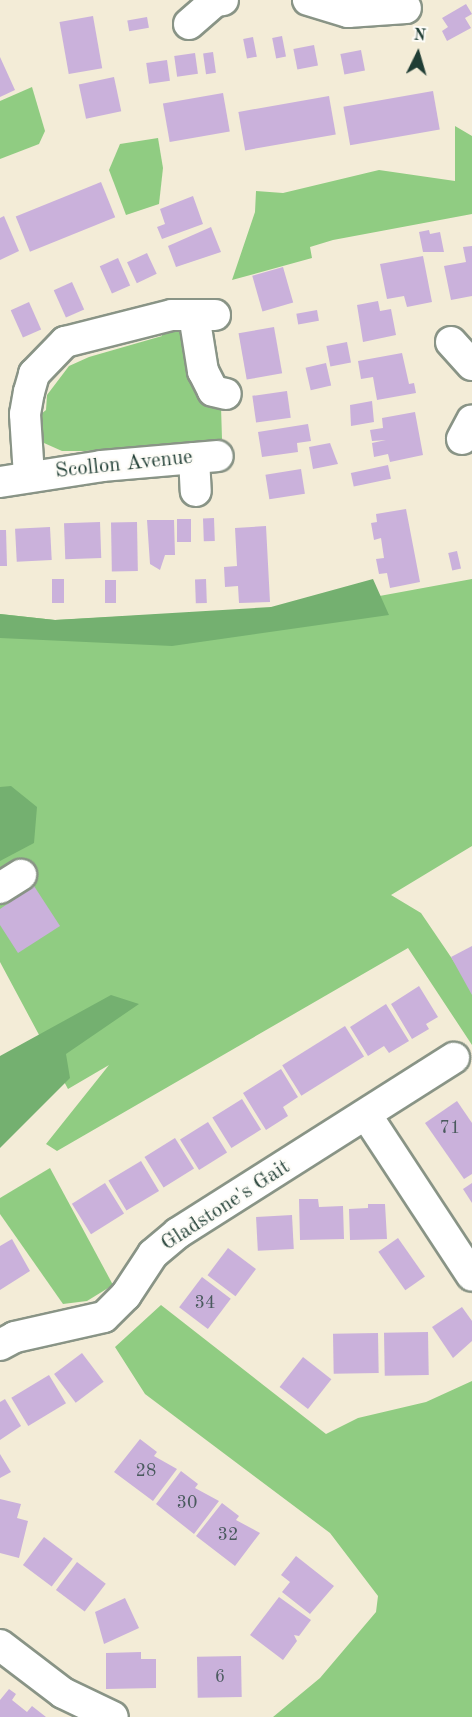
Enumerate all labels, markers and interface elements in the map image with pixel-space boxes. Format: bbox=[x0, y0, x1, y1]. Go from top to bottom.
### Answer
north arrow bbox=[388, 24, 448, 84]
text: N bbox=[413, 28, 426, 45]
street label: Scollon Avenue bbox=[54, 445, 194, 485]
house number: 71 bbox=[440, 1117, 460, 1139]
street label: Gladstone's Gait bbox=[157, 1155, 295, 1257]
house number: 34 bbox=[195, 1292, 215, 1314]
house number: 28 bbox=[136, 1460, 156, 1482]
house number: 30 bbox=[177, 1492, 197, 1514]
house number: 32 bbox=[218, 1524, 238, 1546]
house number: 6 bbox=[215, 1666, 225, 1688]

